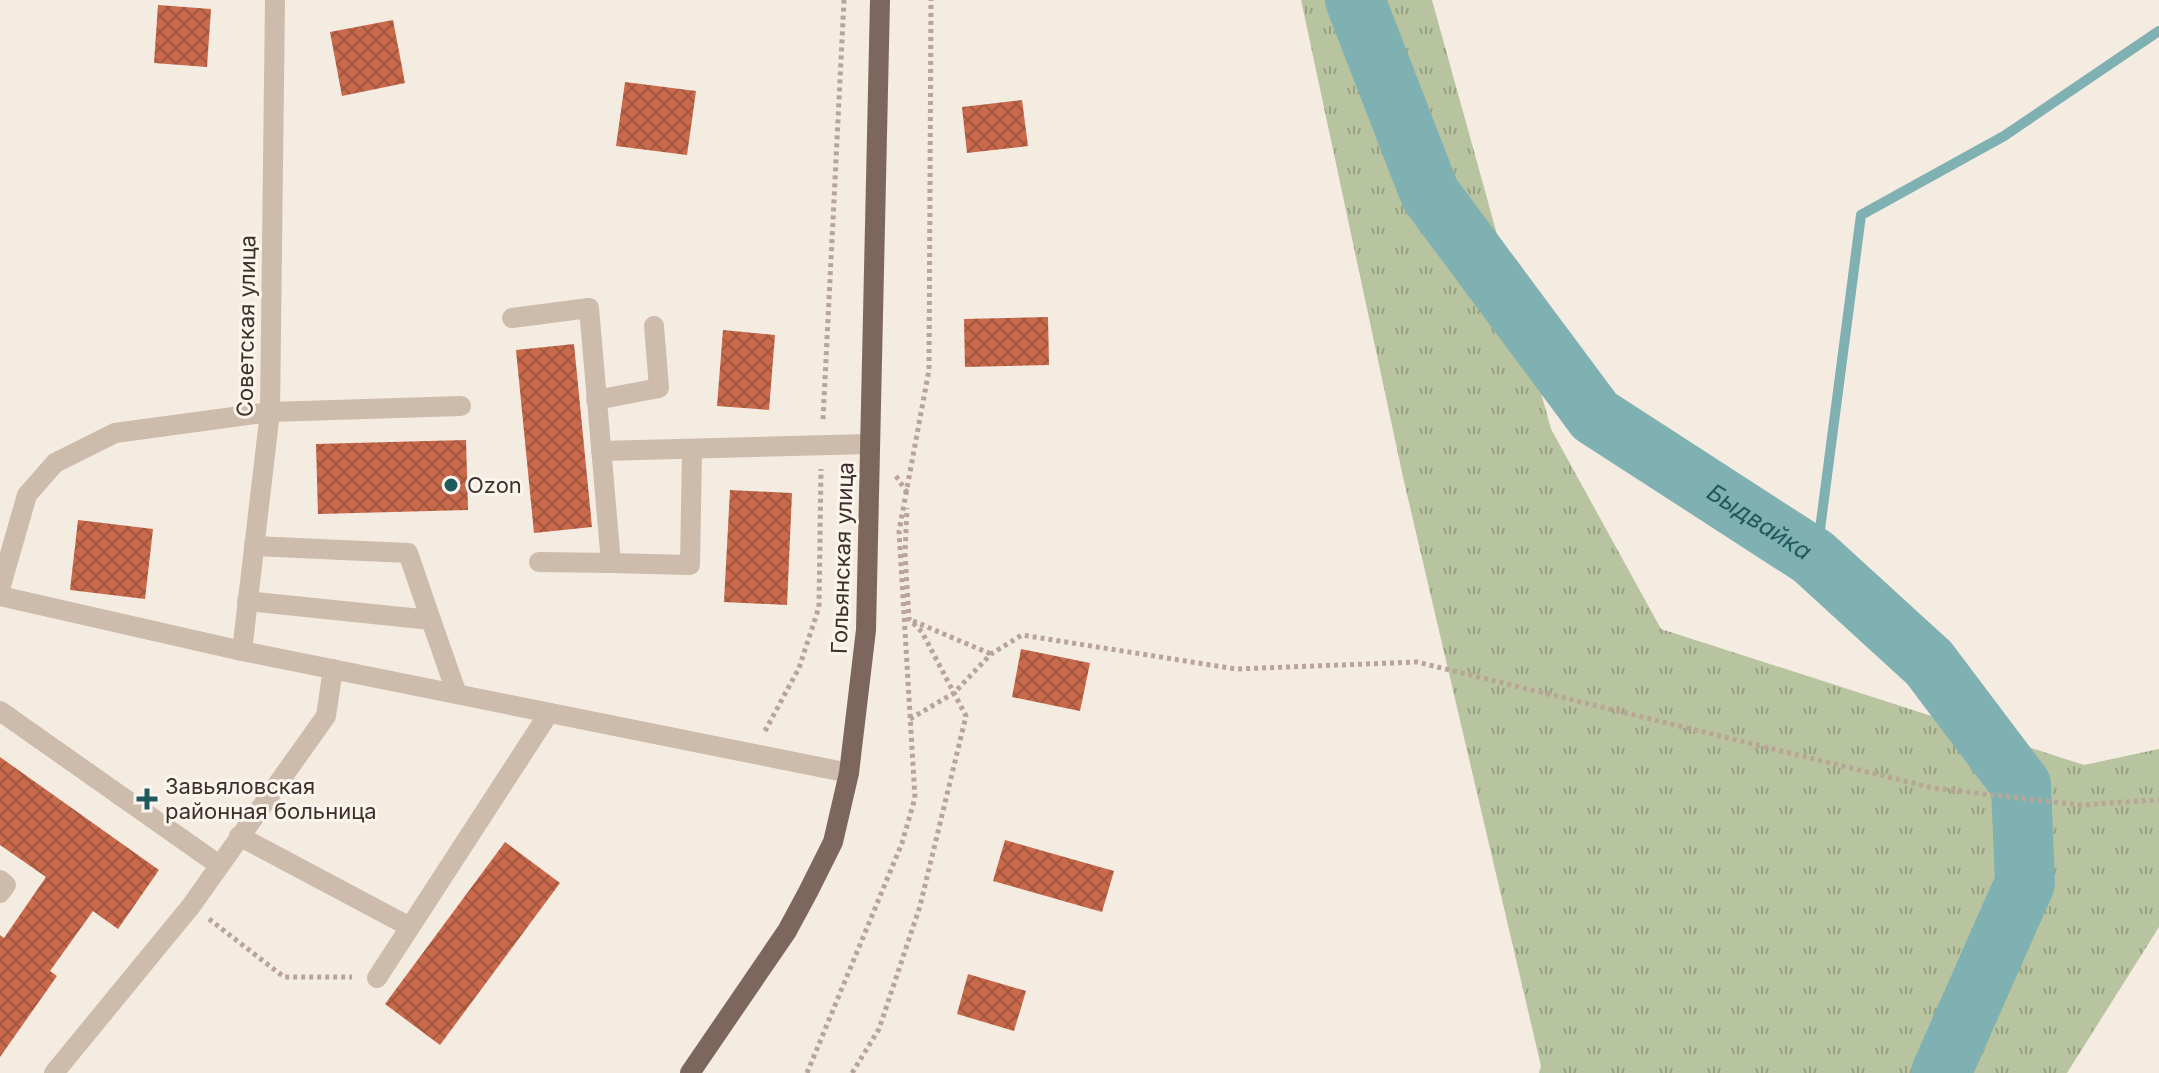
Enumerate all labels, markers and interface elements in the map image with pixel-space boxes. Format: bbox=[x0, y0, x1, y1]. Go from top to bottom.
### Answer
street label: Советская улица bbox=[231, 235, 261, 417]
street label: Гольянская улица bbox=[826, 462, 858, 654]
place label: Ozon bbox=[467, 472, 522, 498]
marker: Ozon bbox=[442, 476, 460, 494]
water label: Быдвайка bbox=[1702, 477, 1817, 566]
place label: Завьяловская районная больница bbox=[165, 773, 377, 824]
marker: Завьяловская районная больница bbox=[136, 788, 158, 810]

